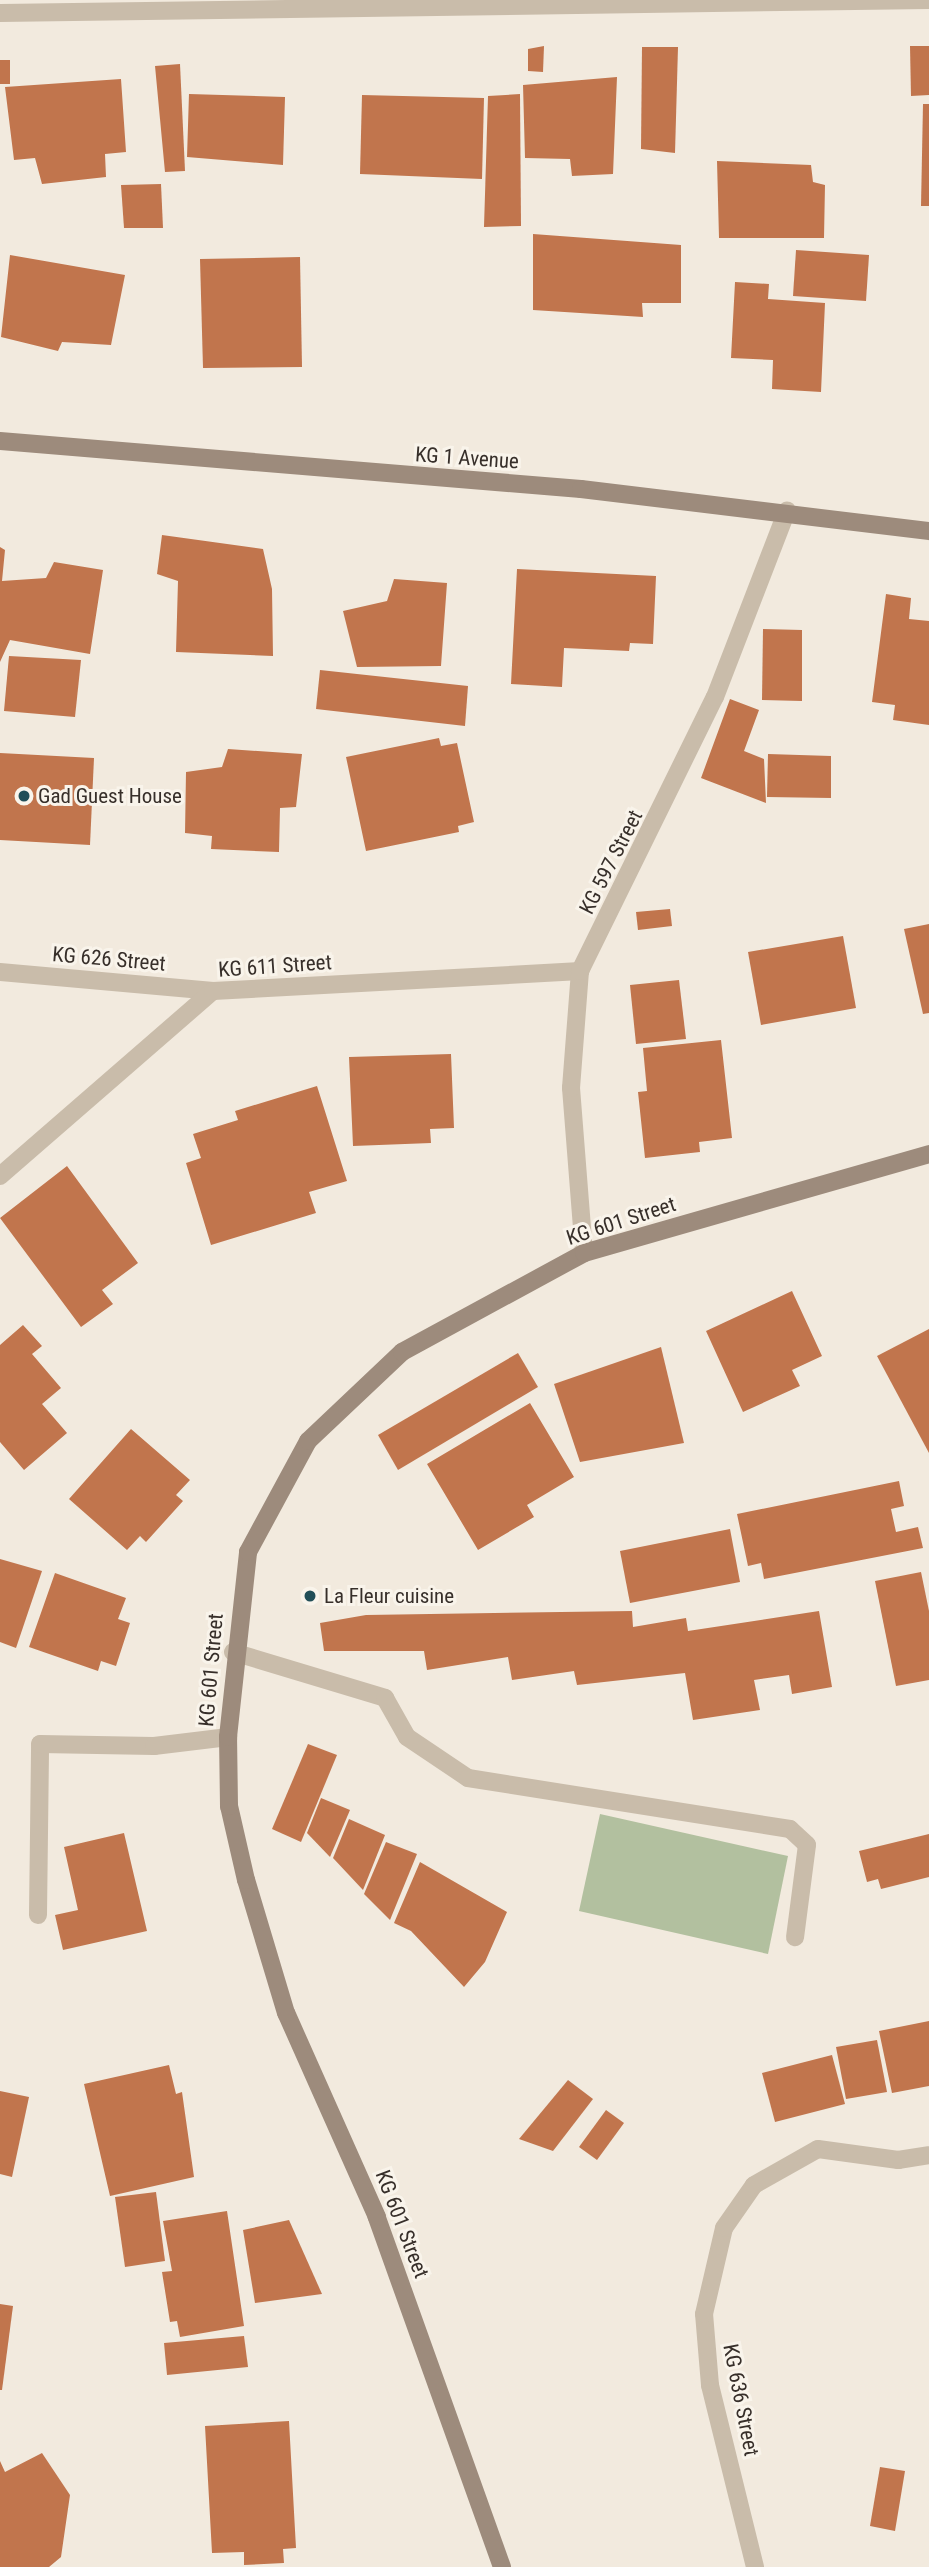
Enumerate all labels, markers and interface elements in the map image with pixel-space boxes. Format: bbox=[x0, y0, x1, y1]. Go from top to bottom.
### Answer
street label: KG 1 Avenue bbox=[414, 442, 520, 474]
place label: Gad Guest House bbox=[38, 783, 182, 809]
marker: Gad Guest House bbox=[16, 788, 32, 804]
street label: KG 597 Street bbox=[574, 806, 648, 918]
street label: KG 626 Street bbox=[51, 942, 167, 976]
street label: KG 611 Street bbox=[218, 949, 332, 983]
street label: KG 601 Street bbox=[563, 1191, 679, 1251]
place label: La Fleur cuisine bbox=[324, 1583, 454, 1609]
marker: La Fleur cuisine bbox=[302, 1588, 318, 1604]
street label: KG 601 Street bbox=[194, 1612, 228, 1728]
street label: KG 601 Street bbox=[370, 2167, 434, 2281]
street label: KG 636 Street bbox=[718, 2342, 764, 2458]

